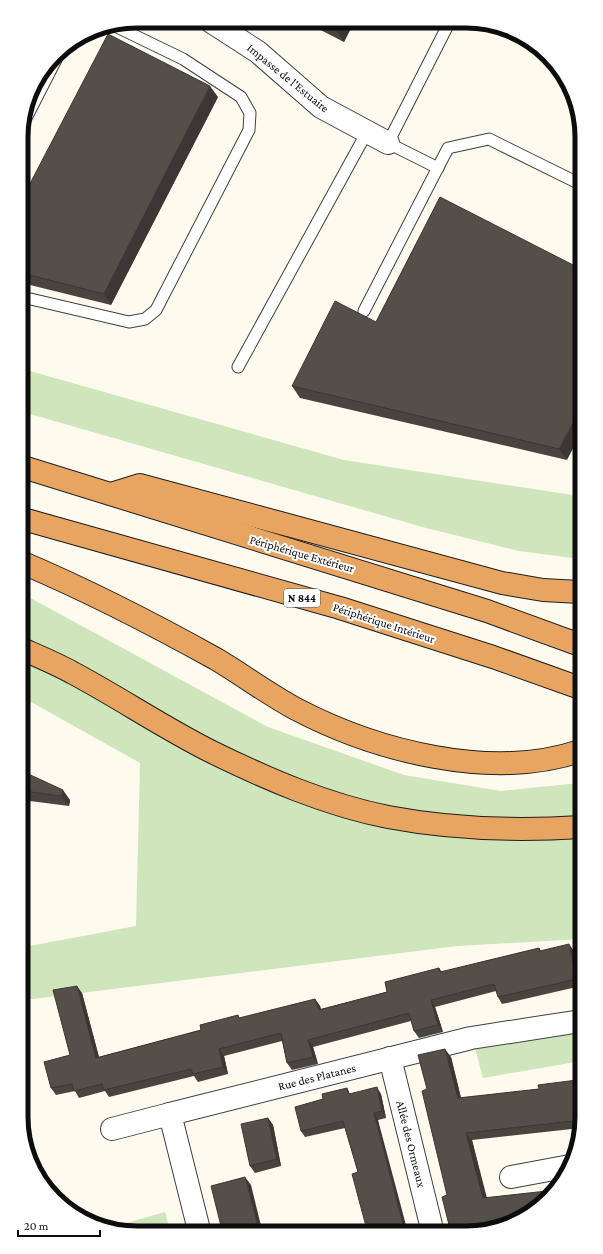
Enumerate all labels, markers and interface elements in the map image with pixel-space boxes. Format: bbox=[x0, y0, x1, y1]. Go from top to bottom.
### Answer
street label: Impasse de l'Estuaire bbox=[244, 41, 332, 115]
street label: Périphérique Extérieur bbox=[248, 532, 357, 576]
road number: N 844 bbox=[284, 589, 320, 607]
street label: Périphérique Intérieur bbox=[331, 600, 437, 646]
street label: Rue des Platanes bbox=[277, 1061, 358, 1093]
street label: Allée des Ormeaux bbox=[393, 1099, 429, 1189]
scale bar bbox=[18, 1212, 100, 1238]
text: 20 m bbox=[24, 1219, 49, 1233]

